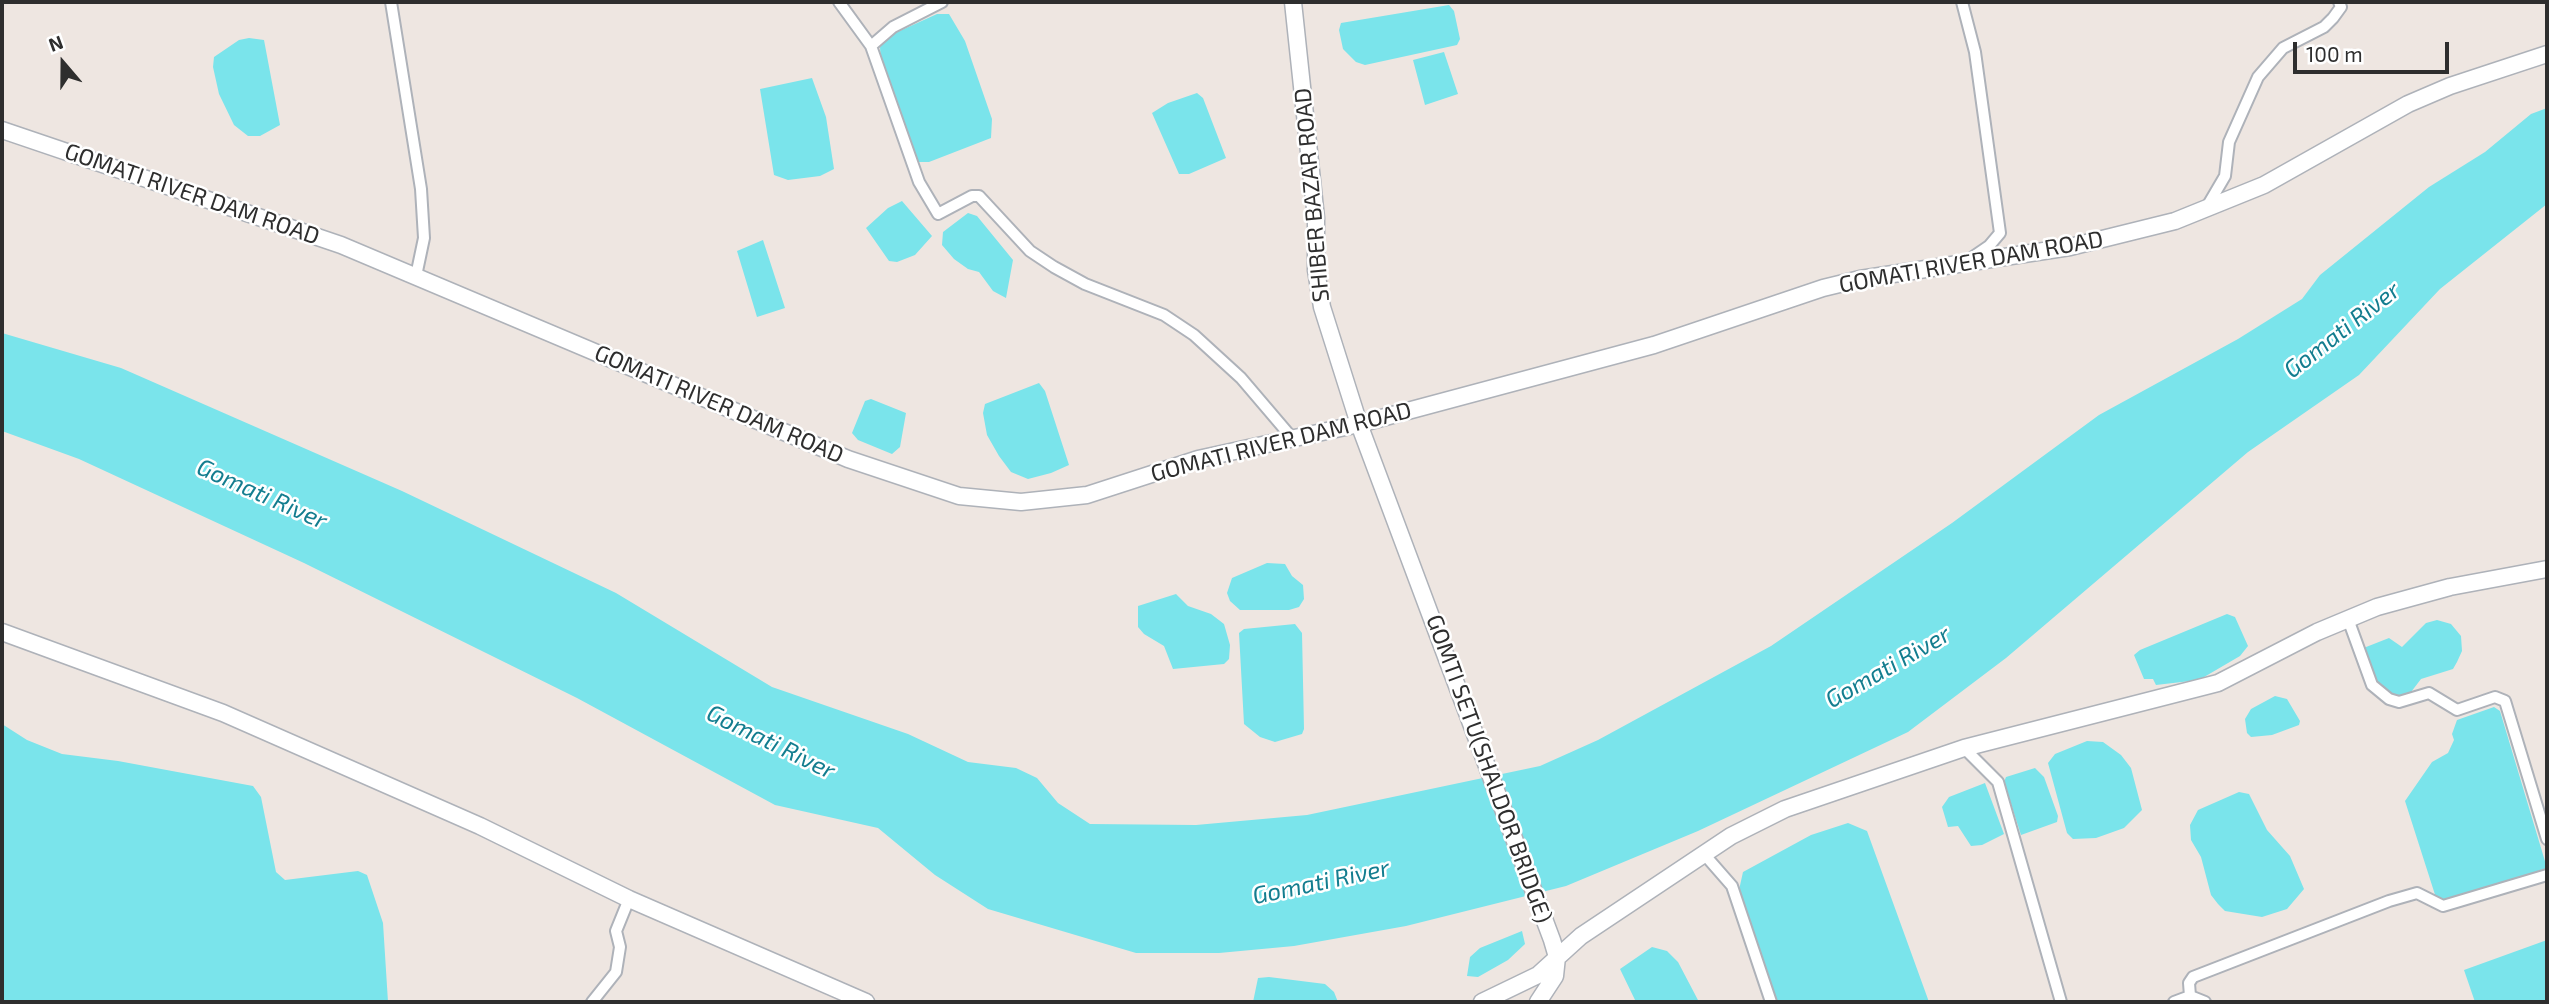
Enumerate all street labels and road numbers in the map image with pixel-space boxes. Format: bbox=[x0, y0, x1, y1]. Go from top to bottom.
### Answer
street label: SHIBER BAZAR ROAD bbox=[1289, 87, 1335, 303]
street label: GOMATI RIVER DAM ROAD bbox=[61, 137, 323, 251]
street label: GOMATI RIVER DAM ROAD bbox=[1837, 225, 2105, 299]
street label: GOMATI RIVER DAM ROAD bbox=[590, 339, 848, 469]
street label: GOMATI RIVER DAM ROAD bbox=[1148, 396, 1414, 488]
street label: GOMTI SETU(SHALDOR BRIDGE) bbox=[1420, 611, 1558, 927]

